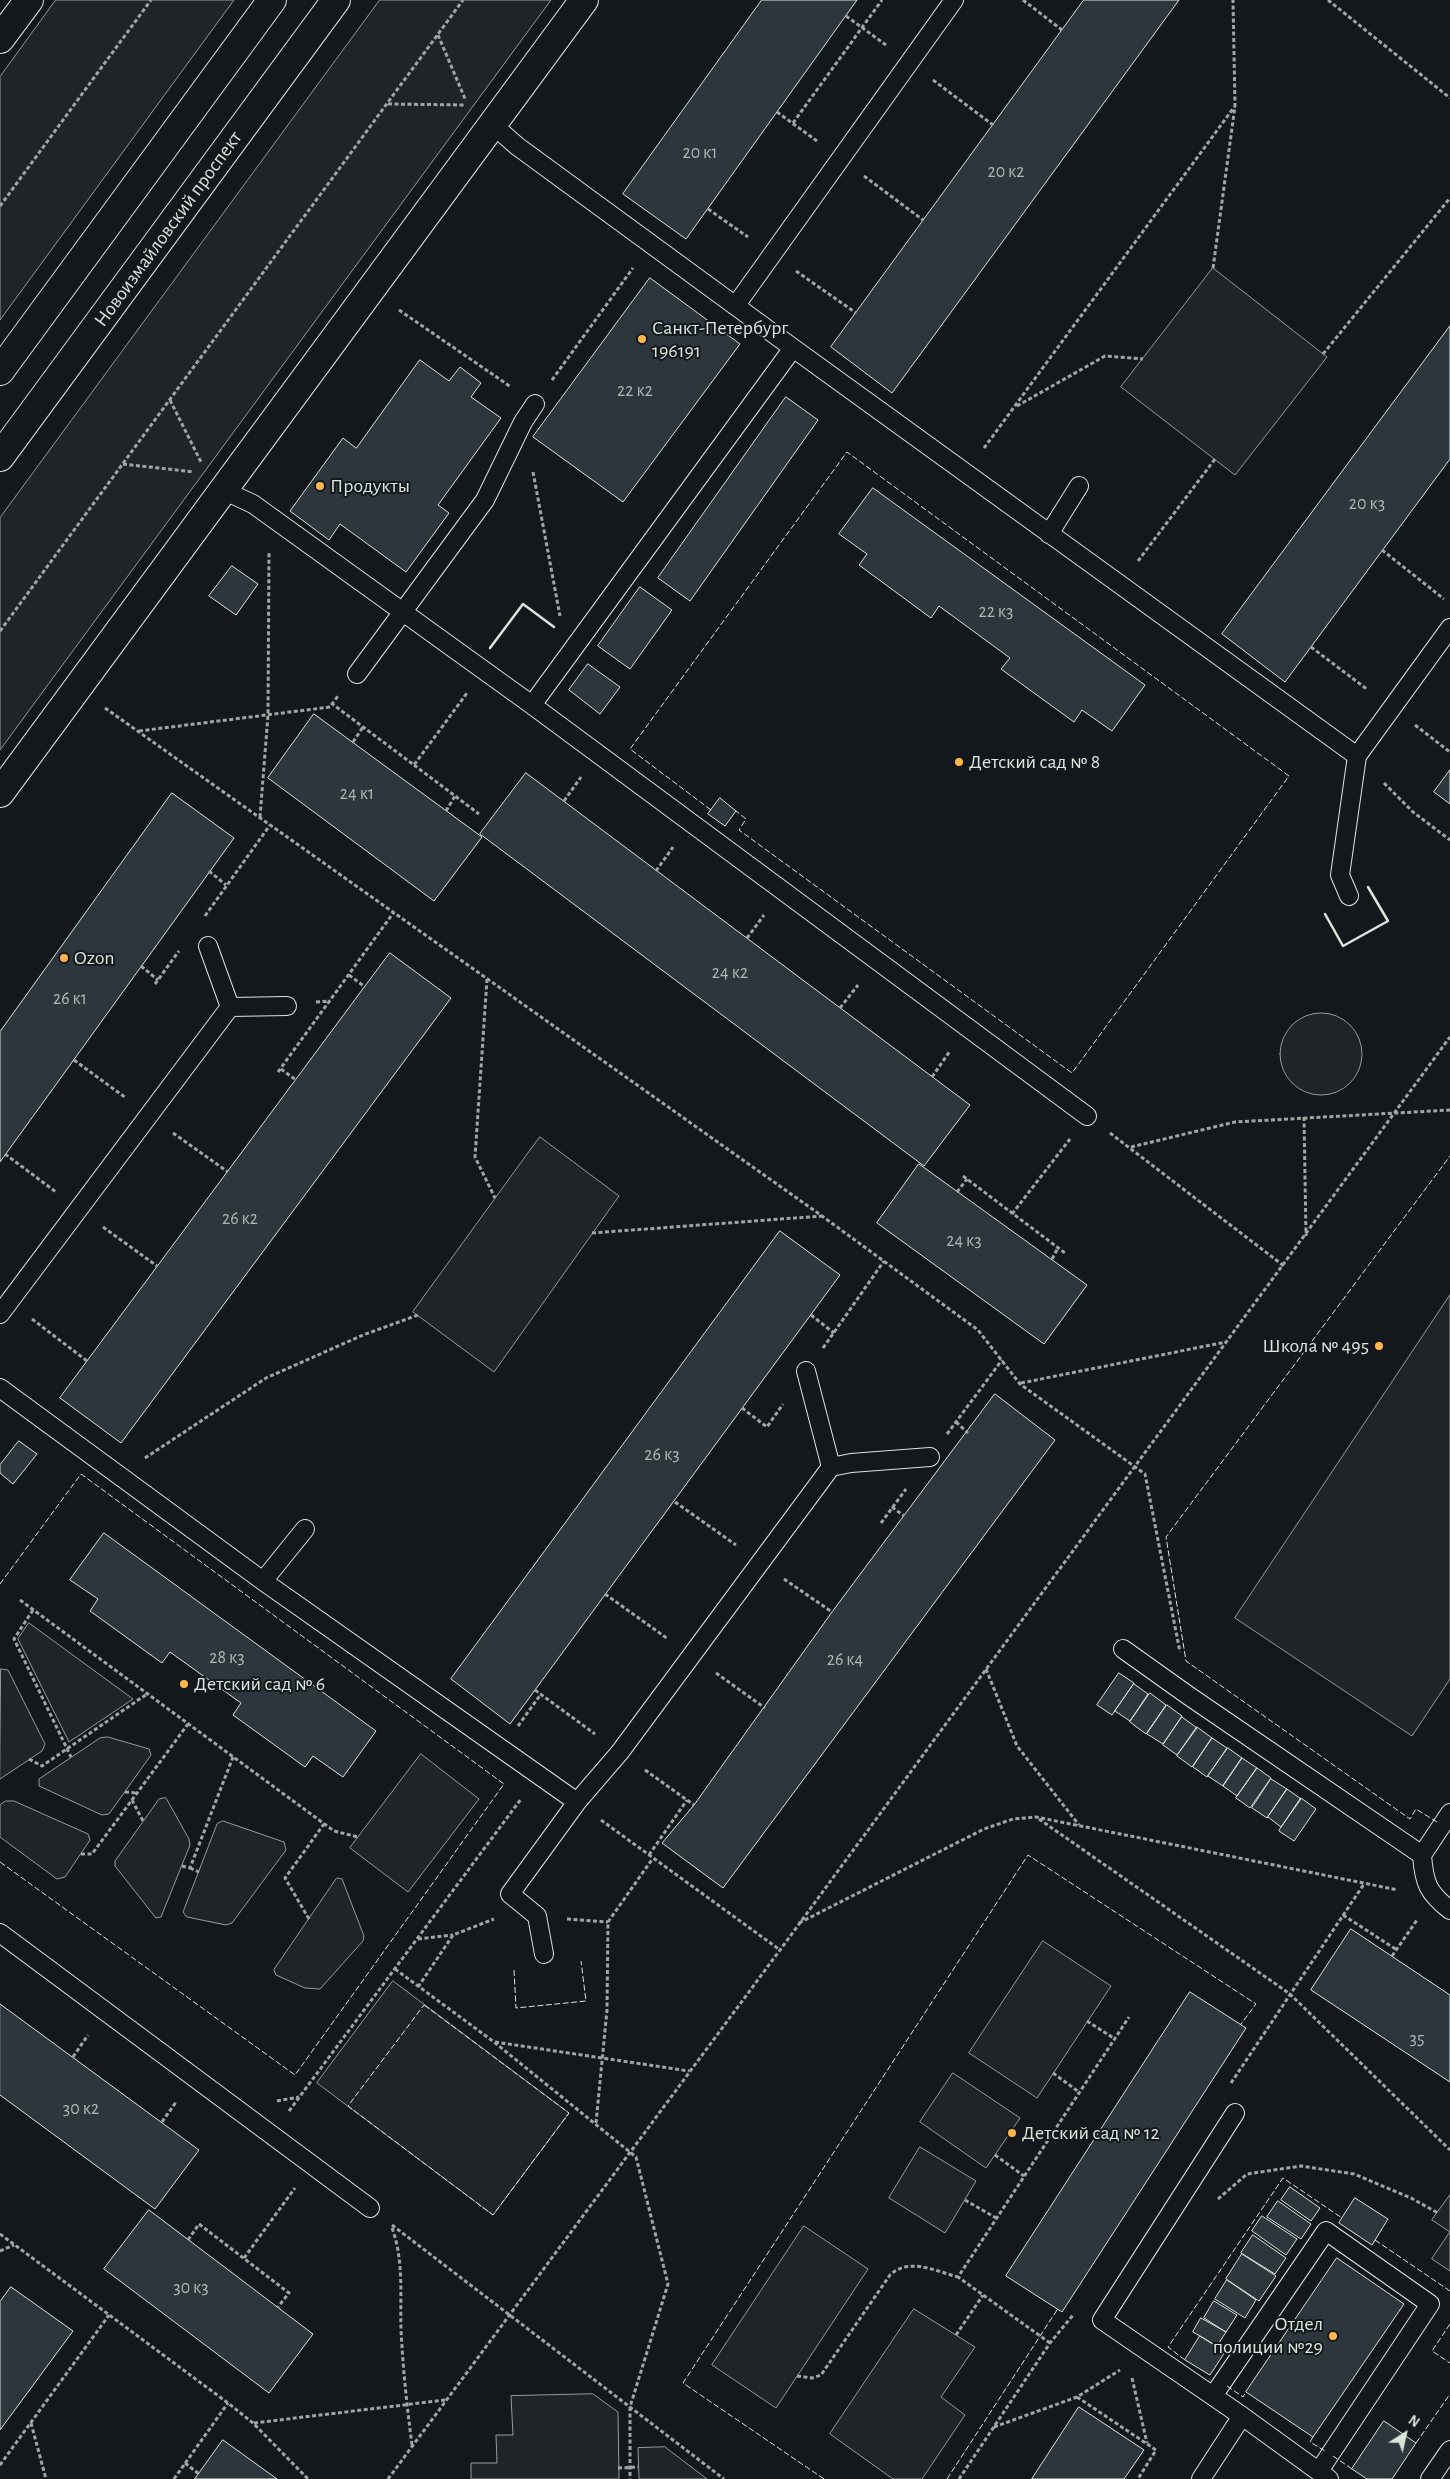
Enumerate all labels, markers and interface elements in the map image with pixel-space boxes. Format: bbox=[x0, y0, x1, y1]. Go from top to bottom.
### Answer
street label: Новоизмайловский проспект bbox=[89, 127, 247, 331]
house number: 20 к1 bbox=[682, 142, 718, 164]
house number: 20 к2 bbox=[987, 161, 1025, 183]
place label: Санкт-Петербург 196191 bbox=[652, 316, 788, 363]
marker: Санкт-Петербург 196191 bbox=[636, 333, 648, 345]
house number: 22 к2 bbox=[617, 380, 653, 402]
place label: Продукты bbox=[330, 474, 410, 498]
marker: Продукты bbox=[314, 480, 326, 492]
house number: 20 к3 bbox=[1349, 493, 1385, 515]
house number: 22 к3 bbox=[978, 601, 1014, 623]
place label: Детский сад № 8 bbox=[969, 750, 1100, 774]
marker: Детский сад № 8 bbox=[953, 756, 965, 768]
house number: 24 к1 bbox=[340, 783, 374, 805]
place label: Ozon bbox=[74, 946, 115, 970]
marker: Ozon bbox=[58, 952, 70, 964]
house number: 24 к2 bbox=[712, 962, 748, 984]
house number: 26 к1 bbox=[53, 988, 87, 1010]
house number: 26 к2 bbox=[222, 1208, 258, 1230]
house number: 24 к3 bbox=[946, 1230, 982, 1252]
place label: Школа № 495 bbox=[1262, 1334, 1369, 1358]
marker: Школа № 495 bbox=[1373, 1340, 1385, 1352]
house number: 26 к3 bbox=[644, 1444, 680, 1466]
house number: 28 к3 bbox=[209, 1647, 245, 1669]
house number: 26 к4 bbox=[827, 1649, 863, 1671]
place label: Детский сад № 6 bbox=[194, 1672, 325, 1696]
marker: Детский сад № 6 bbox=[178, 1678, 190, 1690]
house number: 35 bbox=[1410, 2028, 1424, 2050]
house number: 30 к2 bbox=[63, 2098, 99, 2120]
place label: Детский сад № 12 bbox=[1022, 2121, 1160, 2145]
marker: Детский сад № 12 bbox=[1006, 2127, 1018, 2139]
house number: 30 к3 bbox=[173, 2277, 209, 2299]
place label: Отдел полиции №29 bbox=[1213, 2312, 1323, 2359]
marker: Отдел полиции №29 bbox=[1327, 2330, 1339, 2342]
north arrow bbox=[1380, 2409, 1430, 2459]
text: N bbox=[1406, 2413, 1422, 2430]

